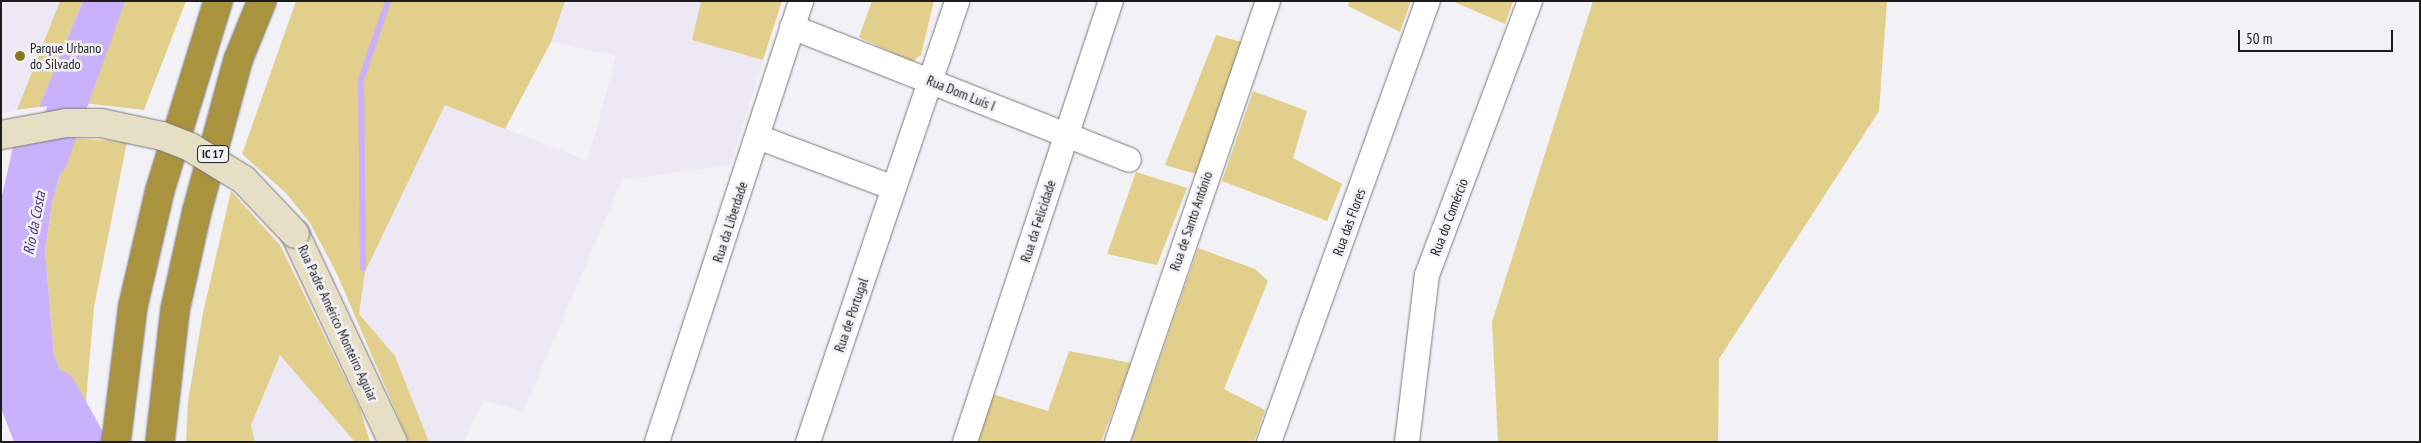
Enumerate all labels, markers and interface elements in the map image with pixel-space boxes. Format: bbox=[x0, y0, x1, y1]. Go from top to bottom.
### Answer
scale bar bbox=[2241, 20, 2396, 52]
text: 50 m bbox=[2246, 29, 2272, 48]
place label: Parque Urbano do Silvado bbox=[30, 40, 101, 72]
marker: Parque Urbano do Silvado bbox=[14, 50, 26, 62]
street label: Rua Dom Luís I bbox=[924, 72, 998, 114]
road number: IC 17 bbox=[197, 144, 229, 164]
street label: Rua de Santo António bbox=[1166, 169, 1216, 273]
street label: Rua do Comércio bbox=[1427, 176, 1471, 258]
street label: Rua da Felicidade bbox=[1017, 178, 1059, 264]
street label: Rua da Liberdade bbox=[709, 179, 751, 265]
street label: Rua das Flores bbox=[1329, 186, 1369, 258]
water label: Rio da Costa bbox=[19, 190, 49, 256]
street label: Rua Padre Américo Monteiro Aguiar bbox=[294, 242, 382, 404]
street label: Rua de Portugal bbox=[831, 276, 871, 354]

